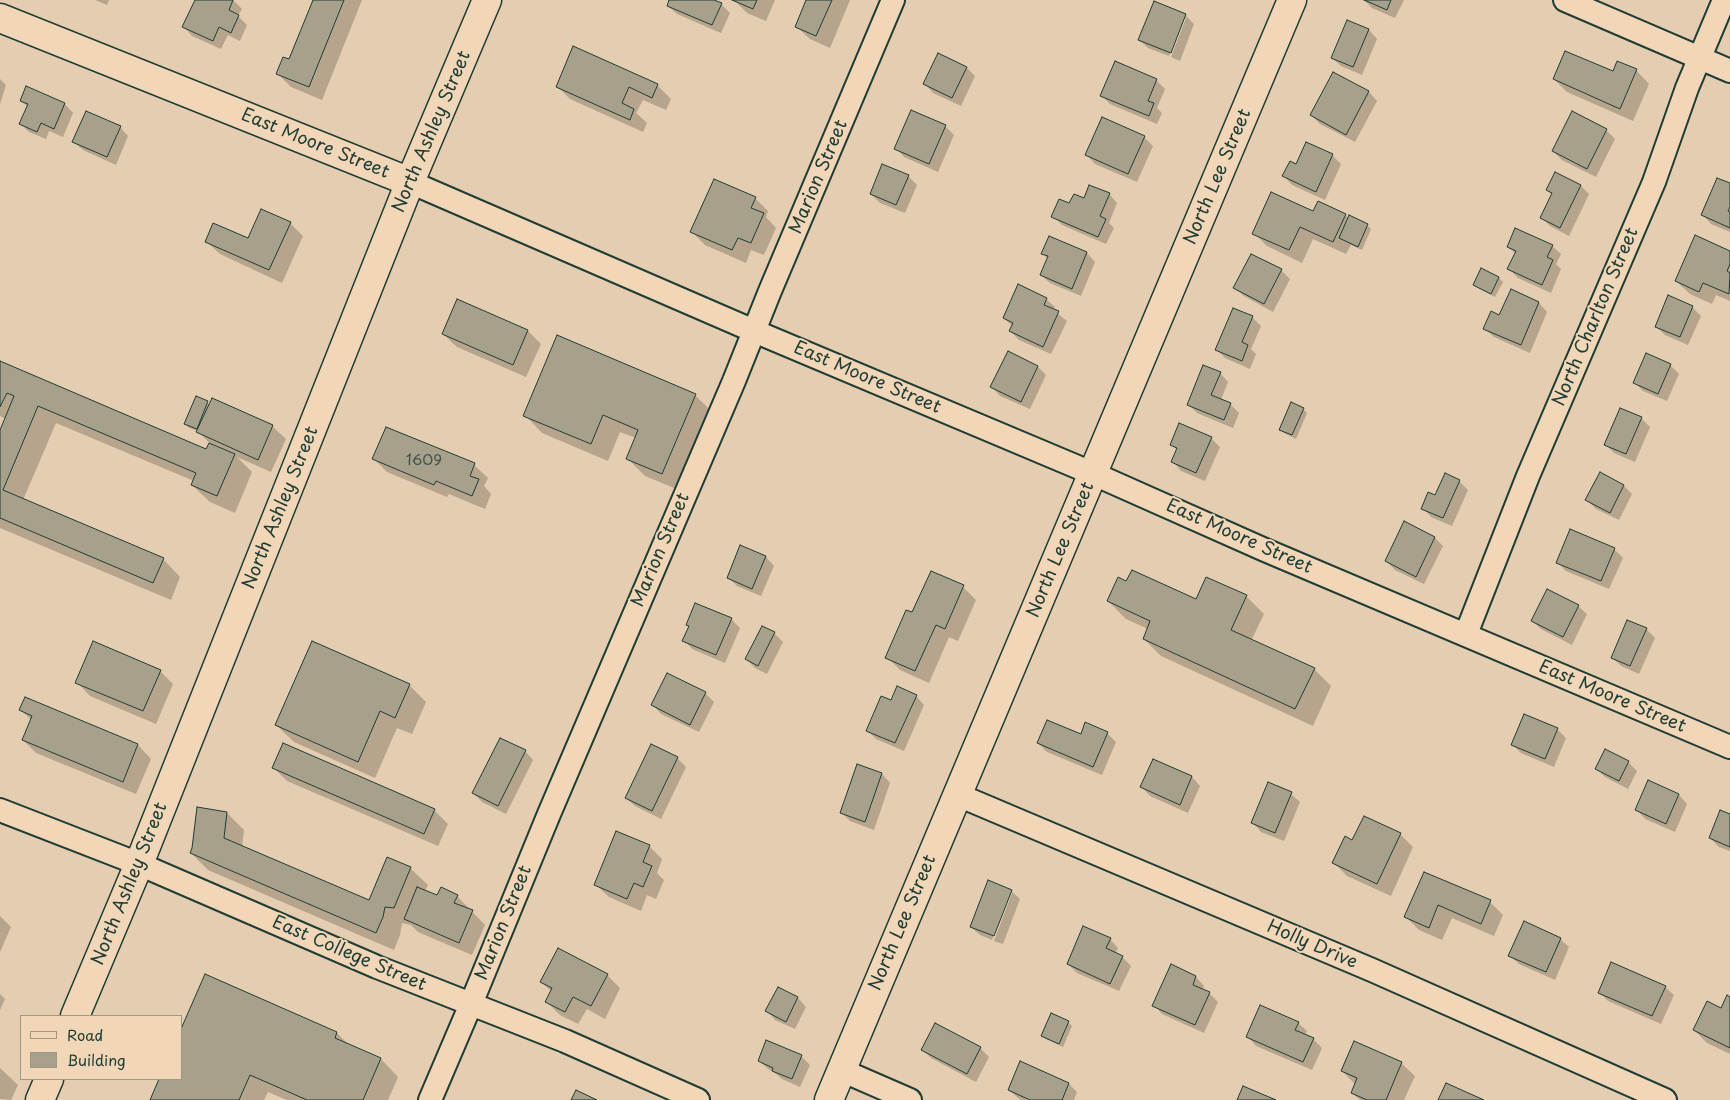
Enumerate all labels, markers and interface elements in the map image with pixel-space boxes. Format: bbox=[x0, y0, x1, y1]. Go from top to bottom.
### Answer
street label: North Ashley Street bbox=[388, 48, 476, 216]
street label: East Moore Street bbox=[238, 104, 392, 184]
street label: North Lee Street bbox=[1180, 106, 1256, 248]
street label: Marion Street bbox=[785, 117, 853, 237]
street label: North Charlton Street bbox=[1549, 225, 1643, 409]
street label: East Moore Street bbox=[790, 337, 944, 419]
street label: North Ashley Street bbox=[238, 424, 324, 592]
house number: 1609 bbox=[406, 452, 442, 470]
street label: North Lee Street bbox=[1023, 479, 1099, 621]
street label: Marion Street bbox=[627, 490, 695, 610]
street label: East Moore Street bbox=[1163, 495, 1315, 579]
street label: East Moore Street bbox=[1535, 656, 1689, 738]
street label: North Ashley Street bbox=[87, 800, 173, 968]
street label: North Lee Street bbox=[865, 852, 941, 994]
street label: Marion Street bbox=[471, 863, 537, 983]
street label: East College Street bbox=[269, 912, 429, 996]
street label: Holly Drive bbox=[1263, 916, 1361, 974]
legend bbox=[20, 1015, 182, 1080]
text: Road bbox=[67, 1023, 103, 1046]
text: Building bbox=[67, 1048, 126, 1071]

